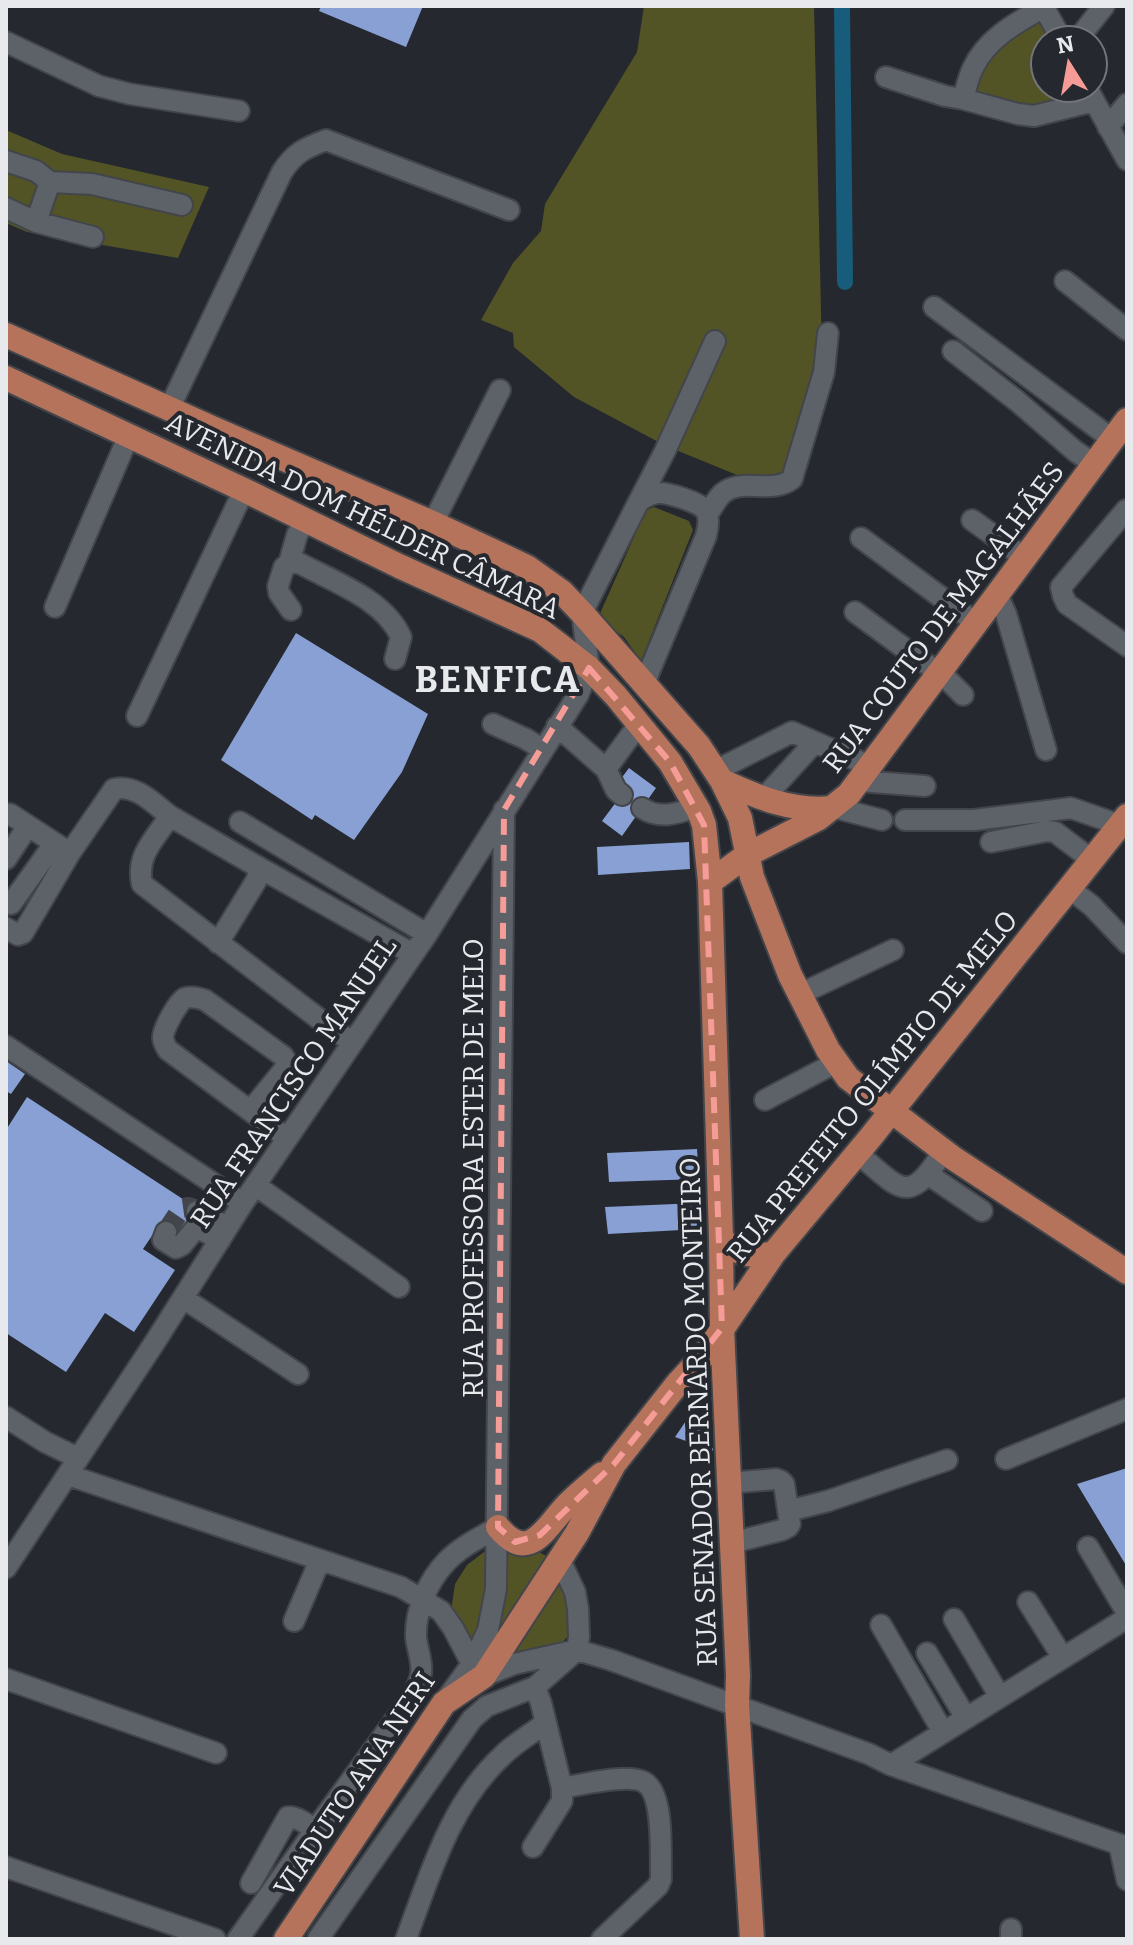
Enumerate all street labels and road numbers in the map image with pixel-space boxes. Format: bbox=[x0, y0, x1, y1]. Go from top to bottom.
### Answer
street label: AVENIDA DOM HÉLDER CÂMARA bbox=[160, 404, 566, 626]
street label: RUA COUTO DE MAGALHÃES bbox=[816, 456, 1071, 779]
street label: RUA PREFEITO OLÍMPIO DE MELO bbox=[720, 903, 1024, 1269]
street label: RUA FRANCISCO MANUEL bbox=[184, 931, 403, 1234]
street label: RUA PROFESSORA ESTER DE MELO bbox=[457, 938, 490, 1398]
street label: RUA SENADOR BERNARDO MONTEIRO bbox=[673, 1157, 724, 1667]
street label: VIADUTO ANA NERI bbox=[267, 1666, 442, 1903]

